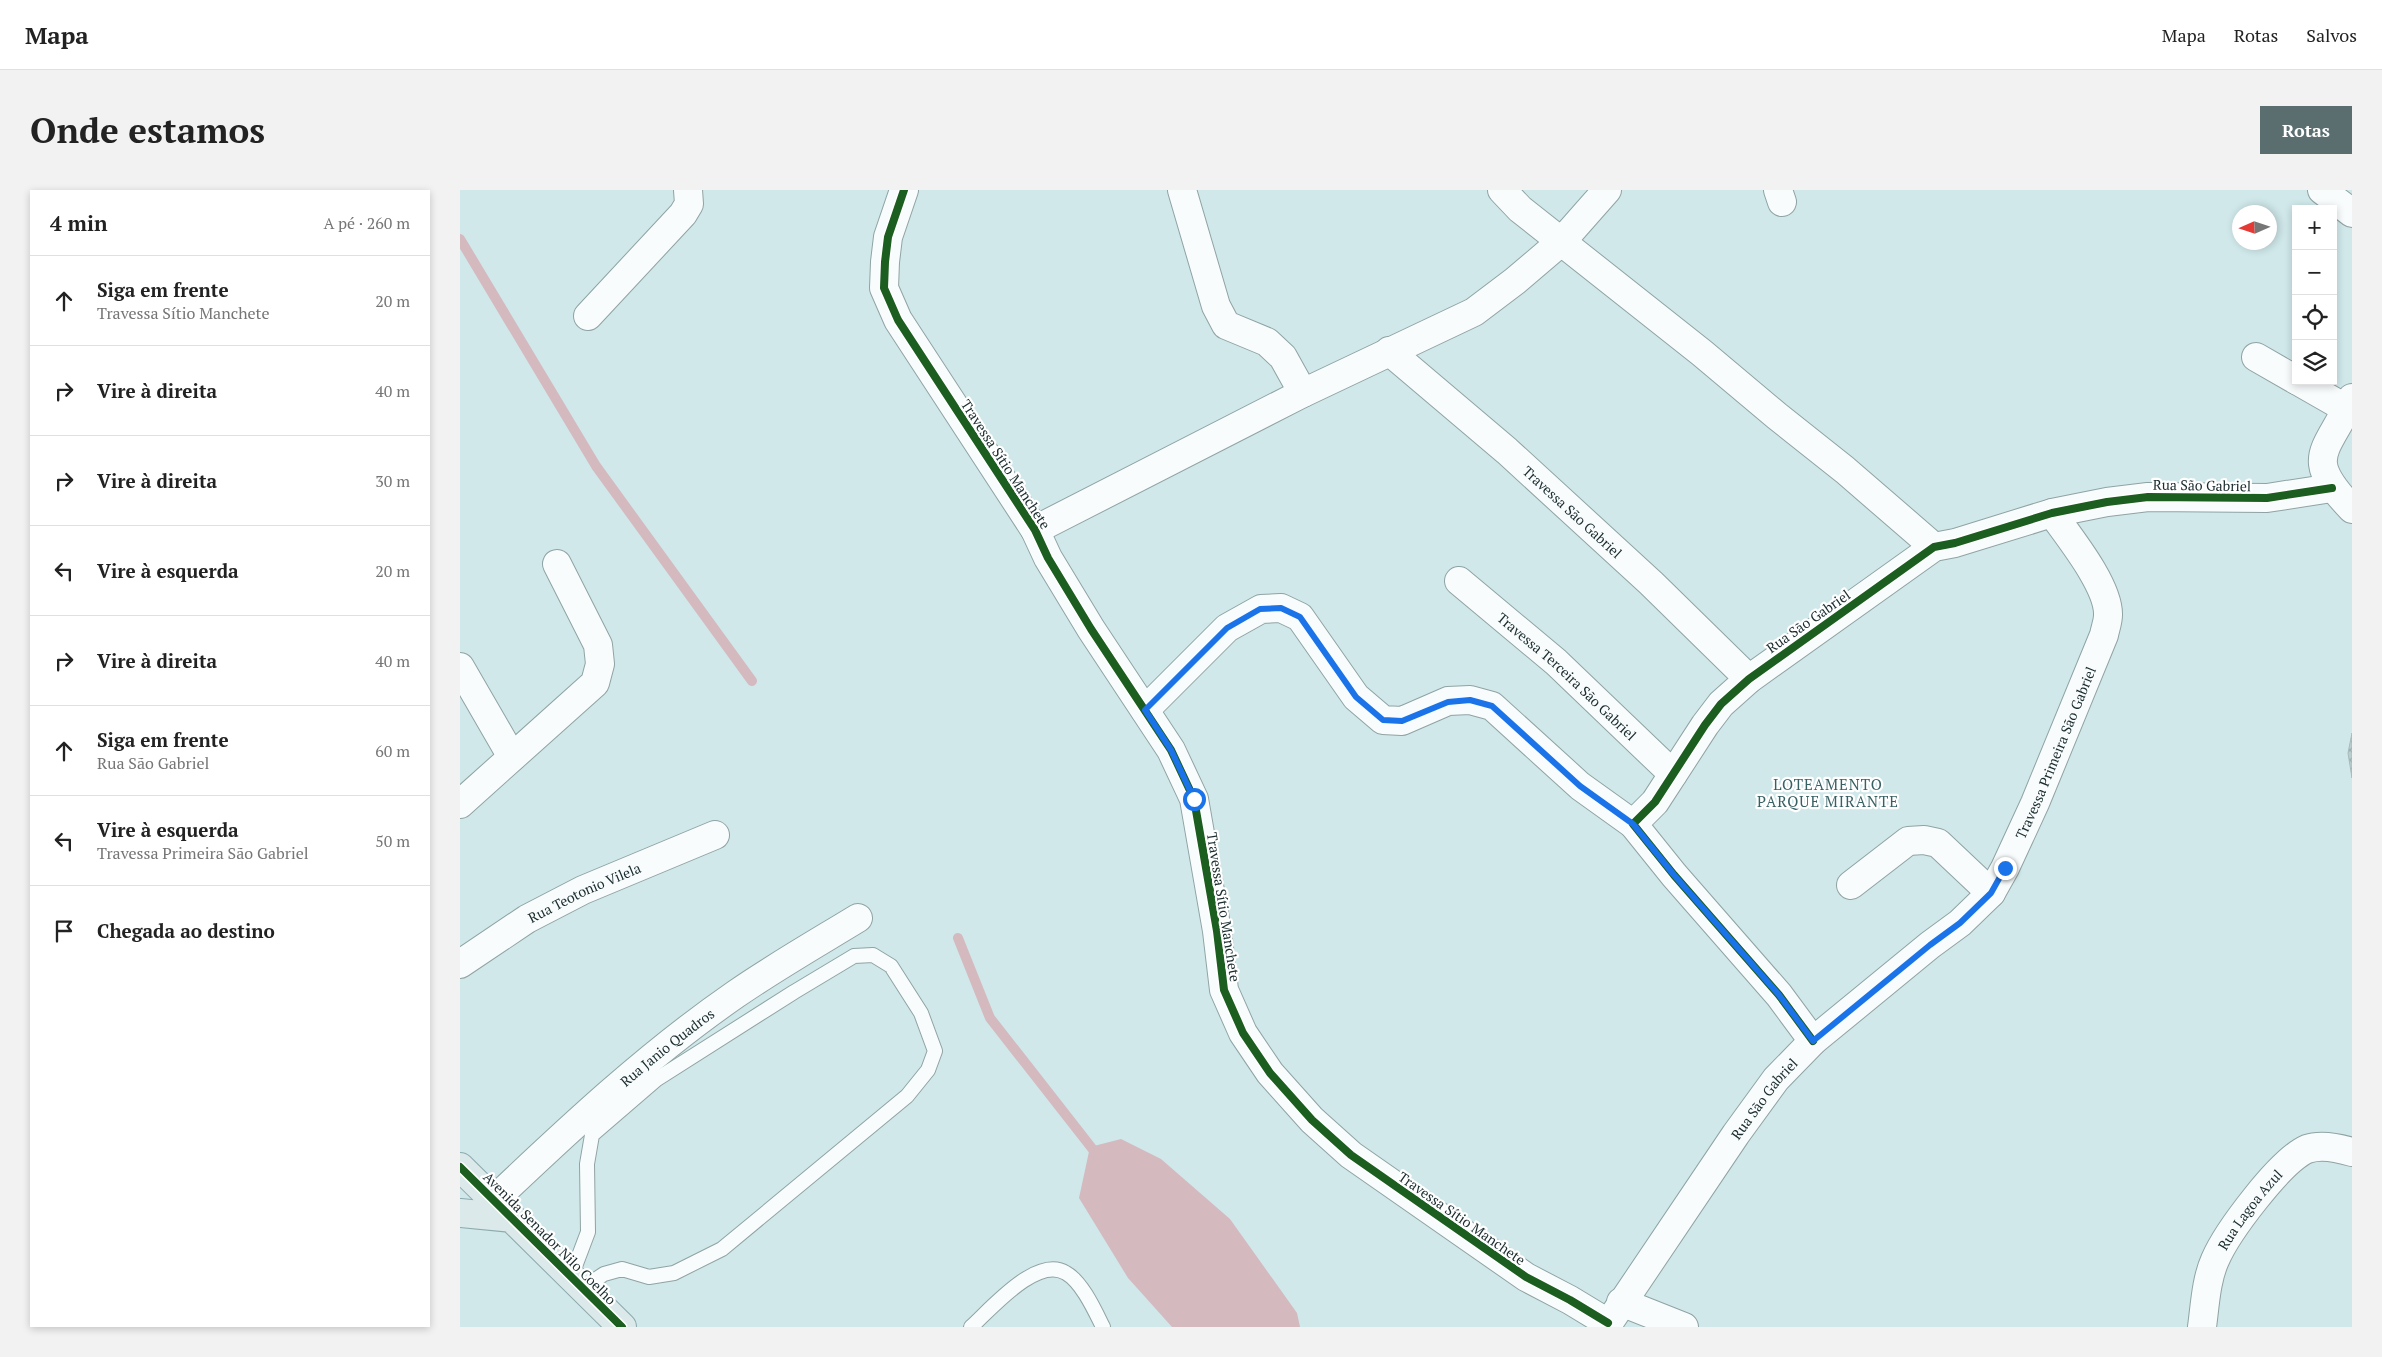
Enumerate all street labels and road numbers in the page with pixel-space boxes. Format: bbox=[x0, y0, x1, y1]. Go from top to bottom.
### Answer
street label: Travessa Sítio Manchete bbox=[957, 396, 1055, 532]
street label: Travessa São Gabriel bbox=[1519, 461, 1627, 562]
street label: Rua São Gabriel bbox=[2153, 475, 2251, 495]
street label: Rua São Gabriel bbox=[1762, 585, 1854, 657]
street label: Travessa Terceira São Gabriel bbox=[1494, 608, 1641, 744]
street label: Travessa Primeira São Gabriel bbox=[2010, 663, 2100, 842]
street label: Travessa Sítio Manchete bbox=[1203, 831, 1245, 983]
street label: Rua Teotonio Vilela bbox=[524, 858, 643, 926]
street label: Rua Janio Quadros bbox=[616, 1003, 718, 1090]
street label: Rua São Gabriel bbox=[1726, 1053, 1801, 1143]
street label: Rua Lagoa Azul bbox=[2213, 1165, 2286, 1253]
street label: Avenida Senador Nilo Coelho bbox=[479, 1167, 621, 1309]
street label: Travessa Sítio Manchete bbox=[1395, 1167, 1529, 1269]

